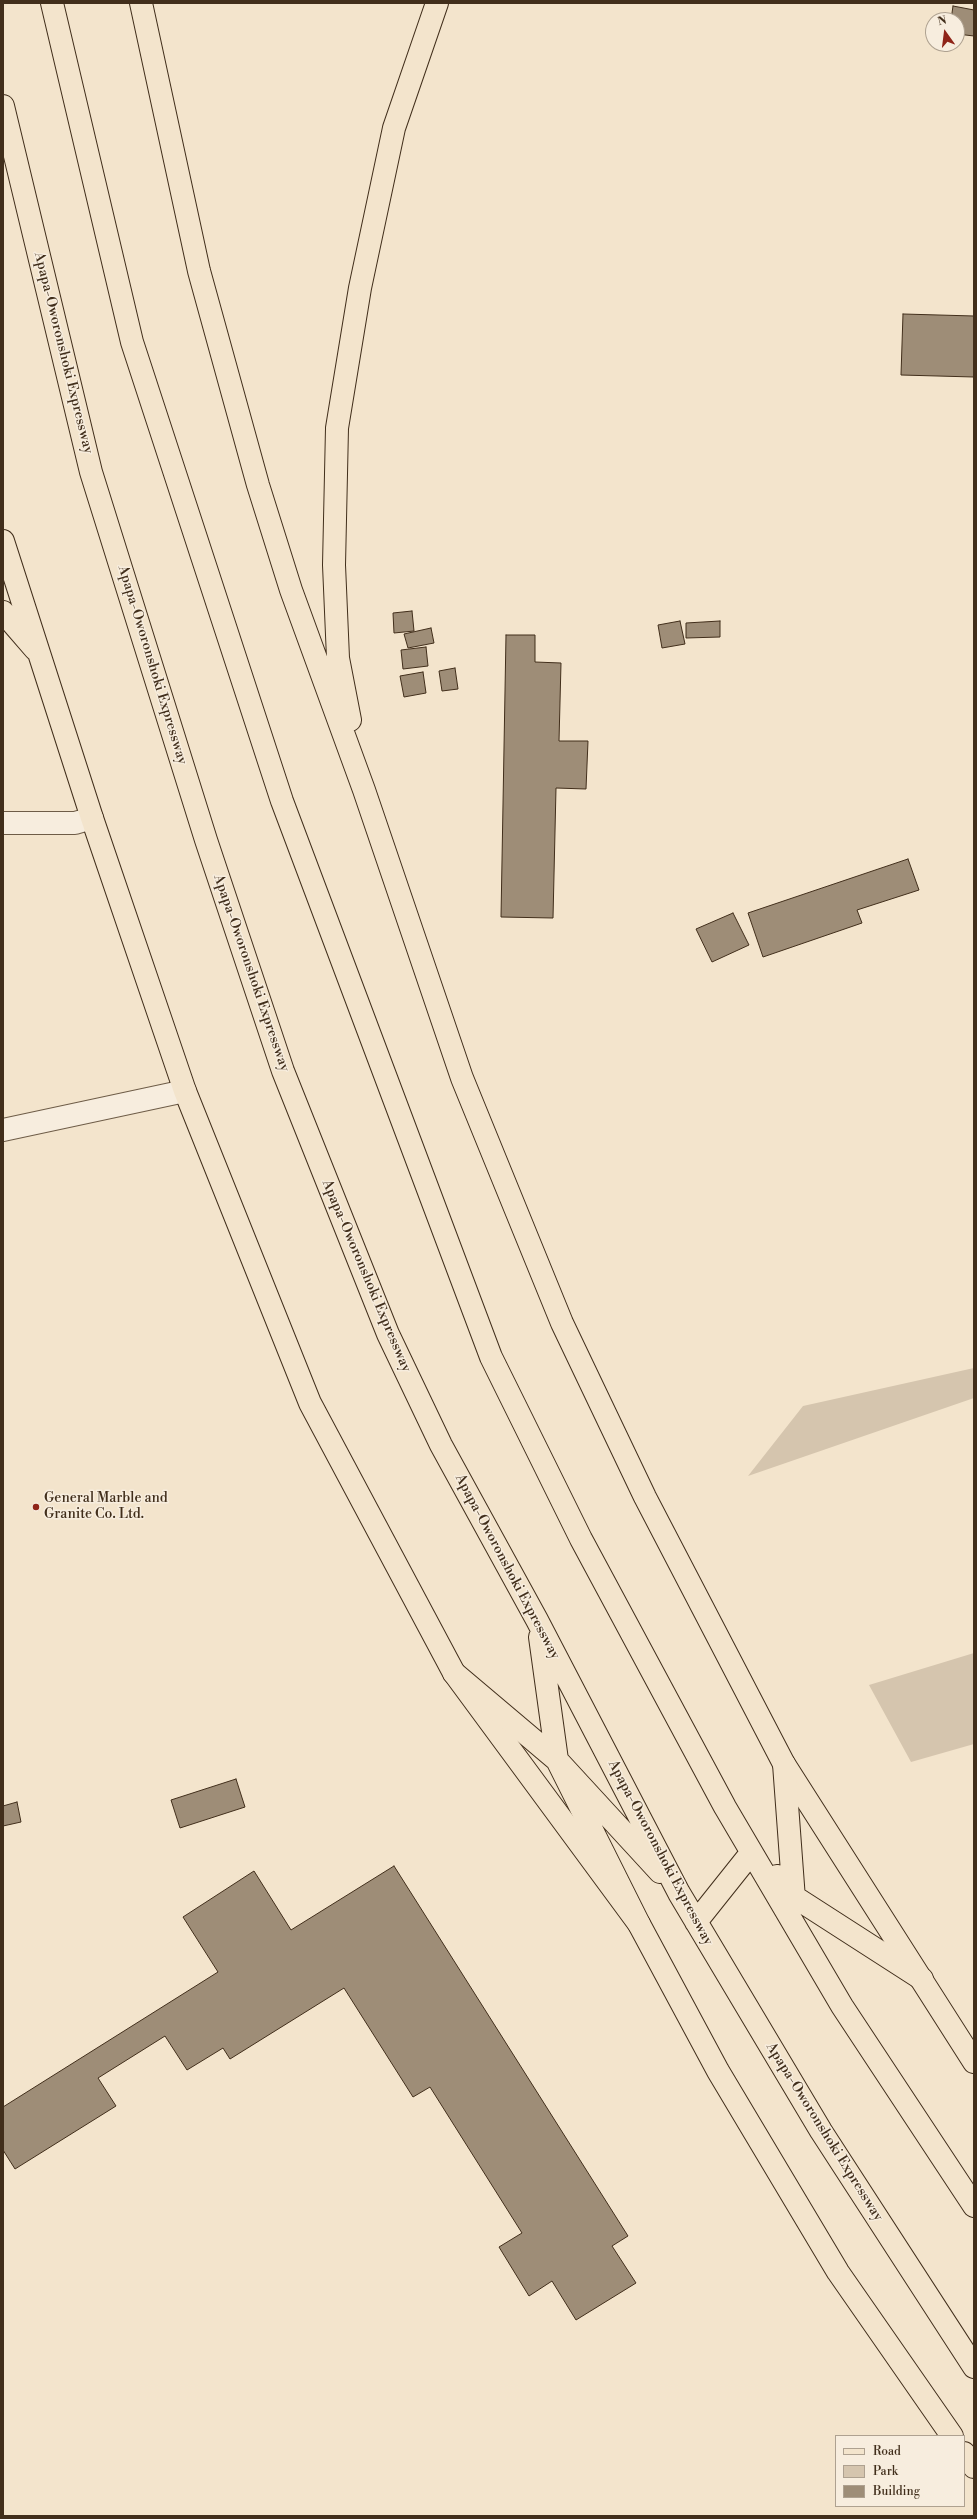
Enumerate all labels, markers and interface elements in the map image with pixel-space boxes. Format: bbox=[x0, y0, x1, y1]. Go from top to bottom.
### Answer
north arrow bbox=[925, 12, 965, 52]
text: N bbox=[936, 13, 948, 29]
street label: Apapa-Oworonshoki Expressway bbox=[30, 250, 96, 456]
street label: Apapa-Oworonshoki Expressway bbox=[114, 563, 190, 767]
street label: Apapa-Oworonshoki Expressway bbox=[209, 872, 293, 1074]
street label: Apapa-Oworonshoki Expressway bbox=[318, 1177, 414, 1375]
street label: Apapa-Oworonshoki Expressway bbox=[451, 1472, 563, 1662]
place label: General Marble and Granite Co. Ltd. bbox=[44, 1491, 168, 1524]
marker: General Marble and Granite Co. Ltd. bbox=[31, 1502, 41, 1512]
street label: Apapa-Oworonshoki Expressway bbox=[604, 1758, 716, 1948]
street label: Apapa-Oworonshoki Expressway bbox=[762, 2040, 886, 2224]
legend bbox=[835, 2435, 965, 2507]
text: Road bbox=[873, 2444, 901, 2459]
text: Park bbox=[873, 2464, 898, 2479]
text: Building bbox=[873, 2484, 920, 2499]

